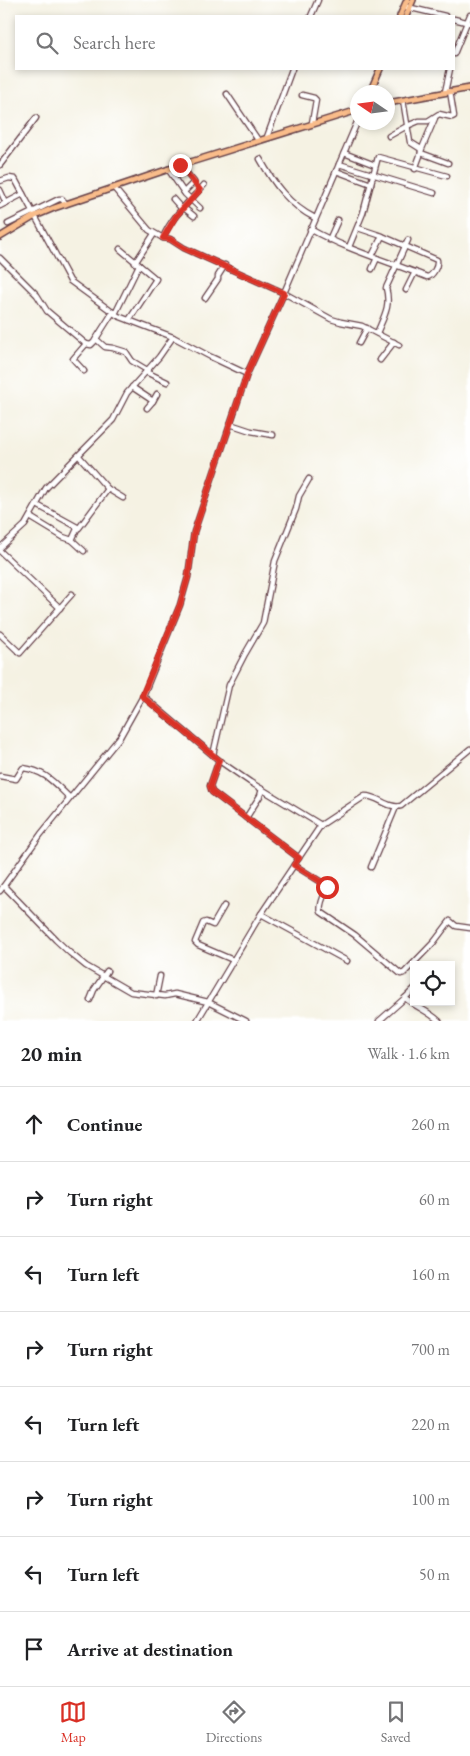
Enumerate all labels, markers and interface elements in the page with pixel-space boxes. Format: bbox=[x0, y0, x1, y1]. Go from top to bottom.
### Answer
search box bbox=[15, 15, 455, 70]
icon: search bbox=[33, 29, 61, 57]
text: Search here bbox=[73, 30, 155, 55]
north arrow bbox=[350, 85, 395, 130]
route end bbox=[169, 154, 192, 177]
route start bbox=[316, 876, 339, 899]
map controls bbox=[410, 961, 455, 1006]
button: locate bbox=[410, 961, 455, 1006]
text: 20 min bbox=[20, 1040, 82, 1067]
text: Walk · 1.6 km bbox=[367, 1043, 450, 1064]
icon: ahead bbox=[20, 1110, 48, 1138]
text: Continue bbox=[67, 1112, 142, 1137]
text: 260 m bbox=[411, 1114, 450, 1135]
icon: right bbox=[20, 1185, 48, 1213]
text: Turn right bbox=[67, 1187, 153, 1212]
text: 60 m bbox=[419, 1189, 450, 1210]
icon: left bbox=[20, 1260, 48, 1288]
text: Turn left bbox=[67, 1262, 139, 1287]
text: 160 m bbox=[411, 1264, 450, 1285]
icon: right bbox=[20, 1335, 48, 1363]
text: Turn right bbox=[67, 1337, 153, 1362]
text: 700 m bbox=[411, 1339, 450, 1360]
icon: left bbox=[20, 1410, 48, 1438]
text: Turn left bbox=[67, 1412, 139, 1437]
text: 220 m bbox=[411, 1414, 450, 1435]
icon: right bbox=[20, 1485, 48, 1513]
text: Turn right bbox=[67, 1487, 153, 1512]
text: 100 m bbox=[411, 1489, 450, 1510]
icon: left bbox=[20, 1560, 48, 1588]
text: Turn left bbox=[67, 1562, 139, 1587]
text: 50 m bbox=[419, 1564, 450, 1585]
icon: arrive bbox=[20, 1635, 48, 1663]
text: Arrive at destination bbox=[67, 1637, 233, 1662]
tab: Map bbox=[59, 1698, 87, 1746]
tab: Directions bbox=[206, 1698, 262, 1746]
tab: Saved bbox=[381, 1698, 411, 1746]

